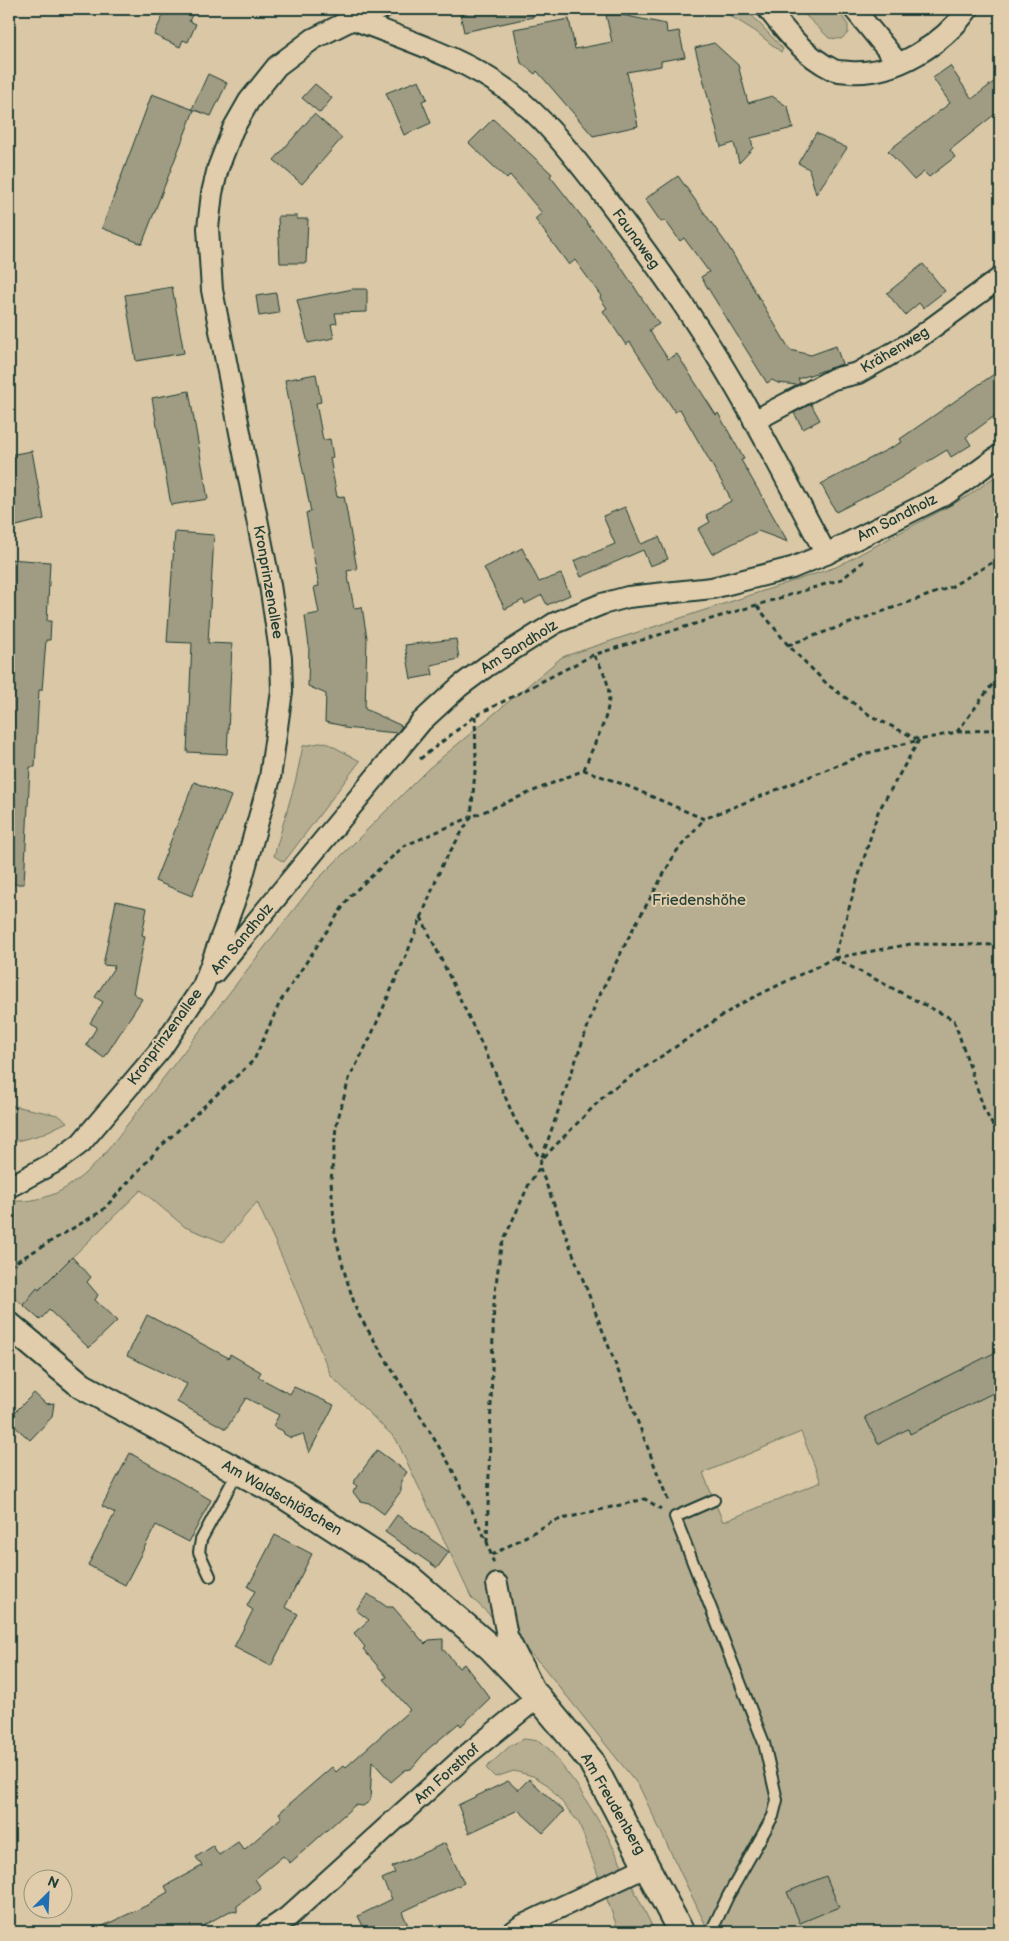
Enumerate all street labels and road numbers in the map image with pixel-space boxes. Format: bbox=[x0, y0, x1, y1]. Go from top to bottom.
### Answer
street label: Faunaweg bbox=[608, 205, 664, 273]
street label: Krähenweg bbox=[857, 322, 933, 378]
street label: Am Sandholz bbox=[854, 489, 941, 546]
street label: Kronprinzenallee bbox=[249, 524, 287, 640]
street label: Am Sandholz bbox=[477, 615, 562, 678]
street label: Am Sandholz bbox=[207, 899, 278, 979]
street label: Kronprinzenallee bbox=[124, 985, 207, 1089]
street label: Am Waldschlößchen bbox=[219, 1456, 345, 1540]
street label: Am Forsthof bbox=[410, 1739, 484, 1808]
street label: Am Freudenberg bbox=[576, 1750, 650, 1858]

